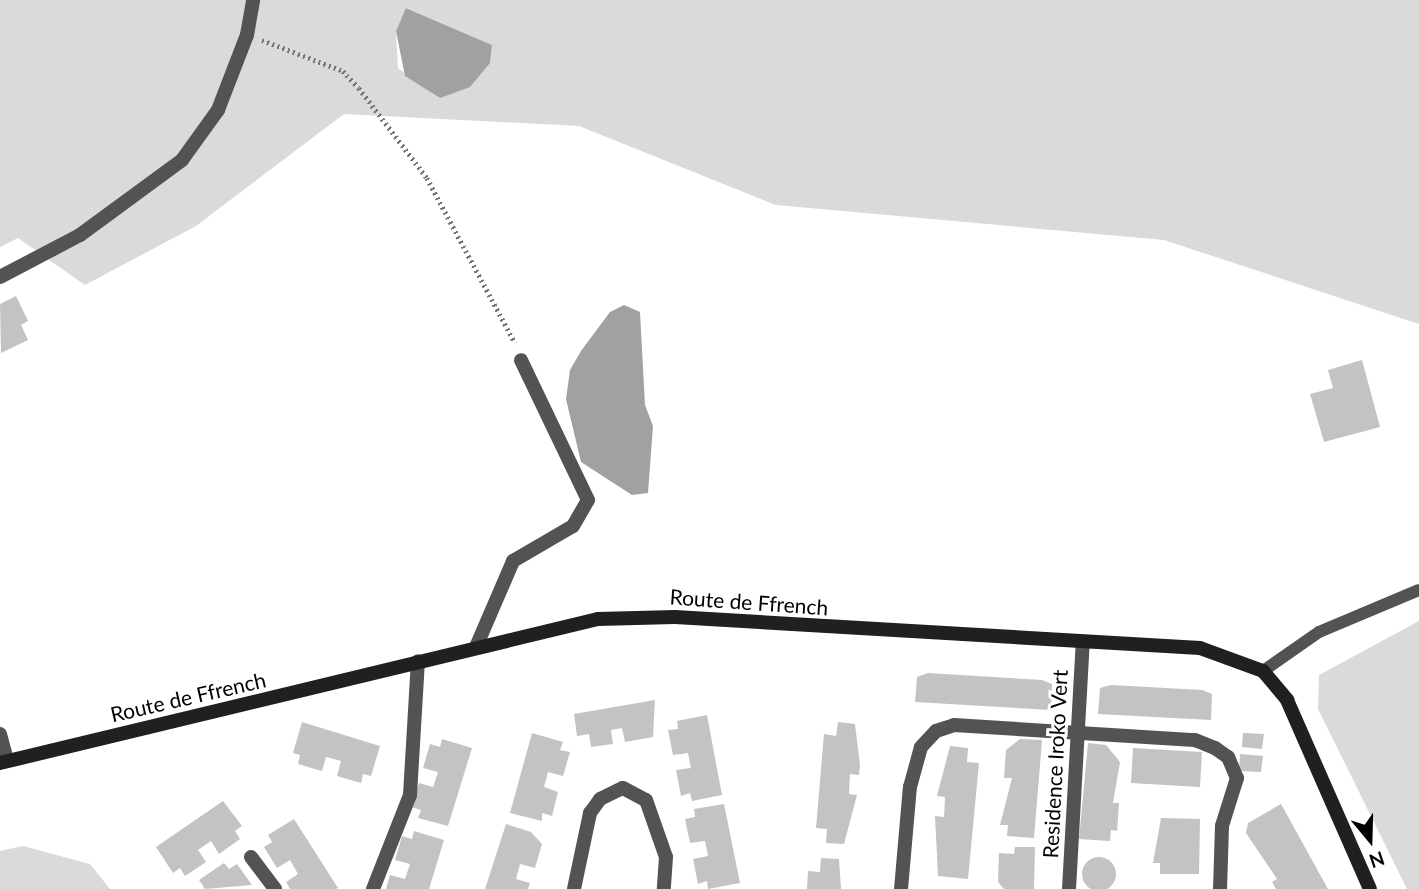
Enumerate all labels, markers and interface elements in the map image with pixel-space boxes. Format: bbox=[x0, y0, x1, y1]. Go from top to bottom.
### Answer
street label: Route de Ffrench bbox=[669, 584, 829, 620]
street label: Route de Ffrench bbox=[108, 667, 268, 727]
street label: Residence Iroko Vert bbox=[1037, 669, 1073, 859]
north arrow bbox=[1335, 805, 1405, 875]
text: N bbox=[1366, 847, 1388, 874]

